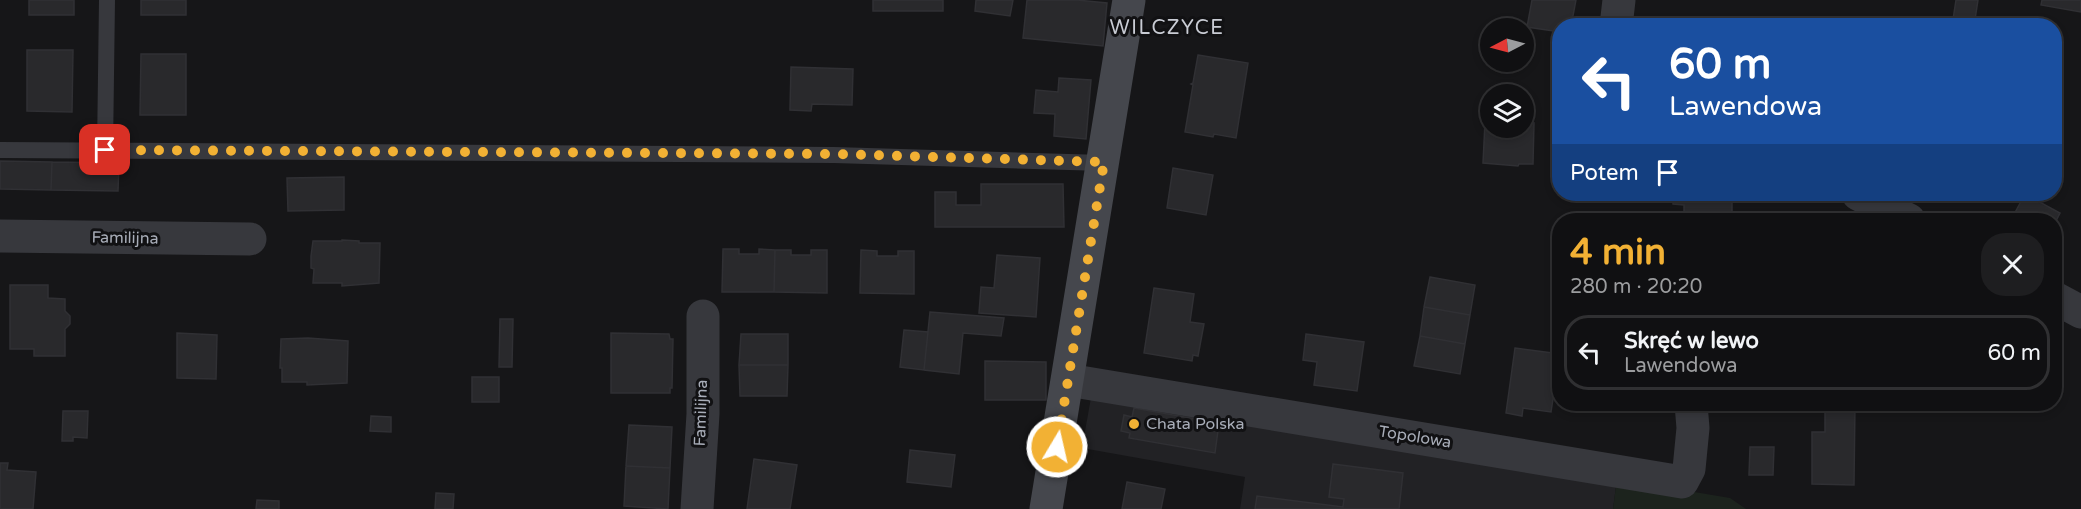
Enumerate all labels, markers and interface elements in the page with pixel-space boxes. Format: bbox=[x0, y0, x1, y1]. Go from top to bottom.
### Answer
district label: WILCZYCE bbox=[1110, 16, 1224, 40]
north arrow bbox=[1480, 18, 1534, 72]
map controls bbox=[1480, 18, 1534, 138]
text: 60 m bbox=[1669, 39, 1771, 90]
icon: left bbox=[1570, 42, 1648, 120]
button: layers bbox=[1480, 84, 1534, 138]
text: Lawendowa bbox=[1669, 90, 1822, 123]
pin bbox=[79, 124, 130, 175]
icon: arrive bbox=[88, 133, 121, 166]
icon: arrive bbox=[1651, 156, 1684, 189]
text: Potem bbox=[1570, 160, 1639, 186]
street label: Familijna bbox=[91, 227, 159, 249]
text: 4 min bbox=[1570, 231, 1666, 274]
button: close bbox=[1981, 233, 2044, 296]
text: 280 m · 20:20 bbox=[1570, 275, 1702, 299]
text: Skręć w lewo bbox=[1624, 328, 1759, 354]
icon: left bbox=[1573, 336, 1606, 369]
text: 60 m bbox=[1987, 340, 2041, 366]
text: Lawendowa bbox=[1624, 354, 1737, 378]
street label: Familijna bbox=[690, 379, 712, 447]
place label: Chata Polska bbox=[1146, 414, 1244, 434]
position arrow bbox=[1025, 415, 1089, 479]
marker: Chata Polska bbox=[1127, 417, 1141, 431]
street label: Topolowa bbox=[1377, 421, 1453, 453]

